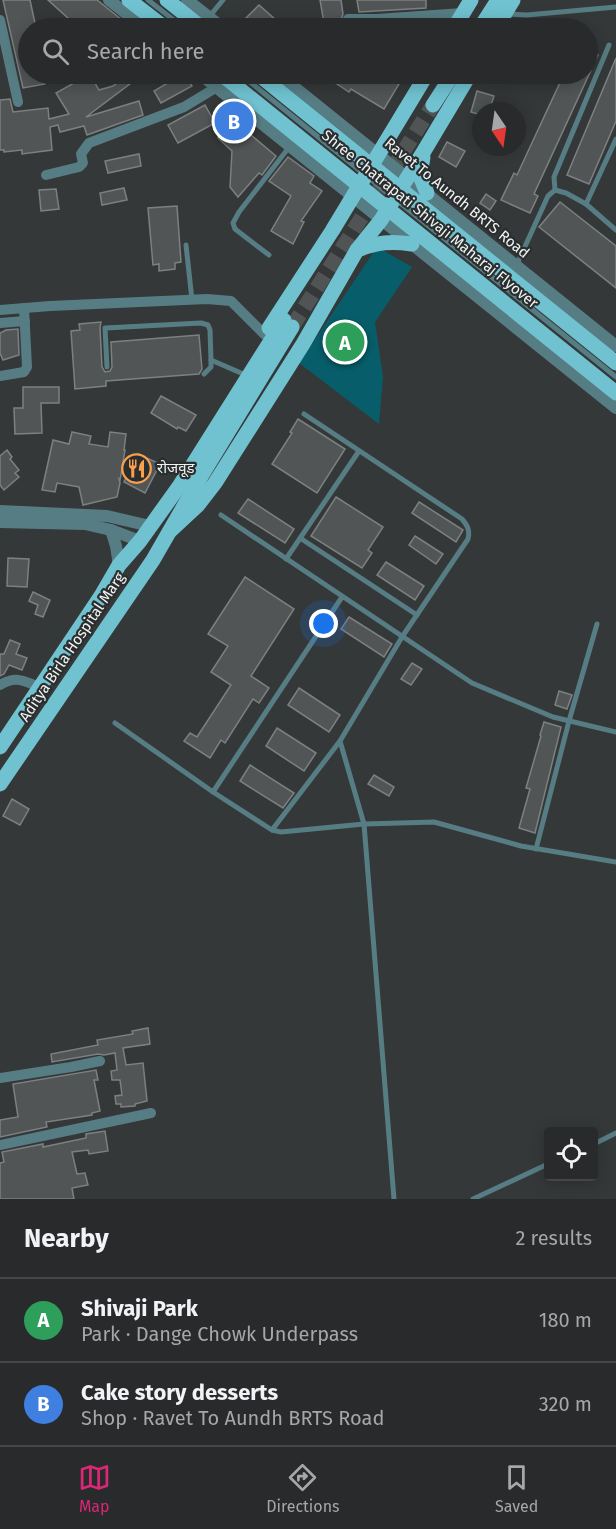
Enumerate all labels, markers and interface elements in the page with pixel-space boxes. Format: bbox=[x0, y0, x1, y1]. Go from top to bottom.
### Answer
search box bbox=[18, 18, 598, 84]
icon: search bbox=[39, 35, 72, 68]
text: Search here bbox=[87, 38, 205, 65]
pin: B bbox=[214, 98, 254, 144]
north arrow bbox=[472, 102, 526, 156]
street label: Shree Chatrapati Shivaji Maharaj Flyover bbox=[318, 126, 542, 312]
street label: Ravet To Aundh BRTS Road bbox=[381, 134, 533, 262]
pin: A bbox=[326, 320, 364, 364]
restaurant icon: रोजवूड bbox=[120, 452, 152, 484]
place label: रोजवूड bbox=[157, 459, 195, 478]
street label: Aditya Birla Hospital Marg bbox=[15, 569, 129, 725]
your location bbox=[309, 609, 338, 638]
map controls bbox=[544, 1127, 598, 1181]
button: locate bbox=[544, 1127, 598, 1181]
text: Nearby bbox=[24, 1223, 109, 1254]
text: 2 results bbox=[515, 1226, 592, 1250]
text: Shivaji Park bbox=[81, 1295, 198, 1322]
text: A bbox=[38, 1308, 49, 1332]
text: 180 m bbox=[539, 1308, 592, 1332]
text: Park · Dange Chowk Underpass bbox=[81, 1322, 358, 1346]
text: Cake story desserts bbox=[81, 1379, 278, 1406]
text: B bbox=[37, 1392, 50, 1416]
text: 320 m bbox=[539, 1392, 592, 1416]
text: Shop · Ravet To Aundh BRTS Road bbox=[81, 1406, 384, 1430]
tab: Map bbox=[78, 1461, 111, 1516]
tab: Directions bbox=[266, 1461, 340, 1516]
tab: Saved bbox=[495, 1461, 538, 1516]

